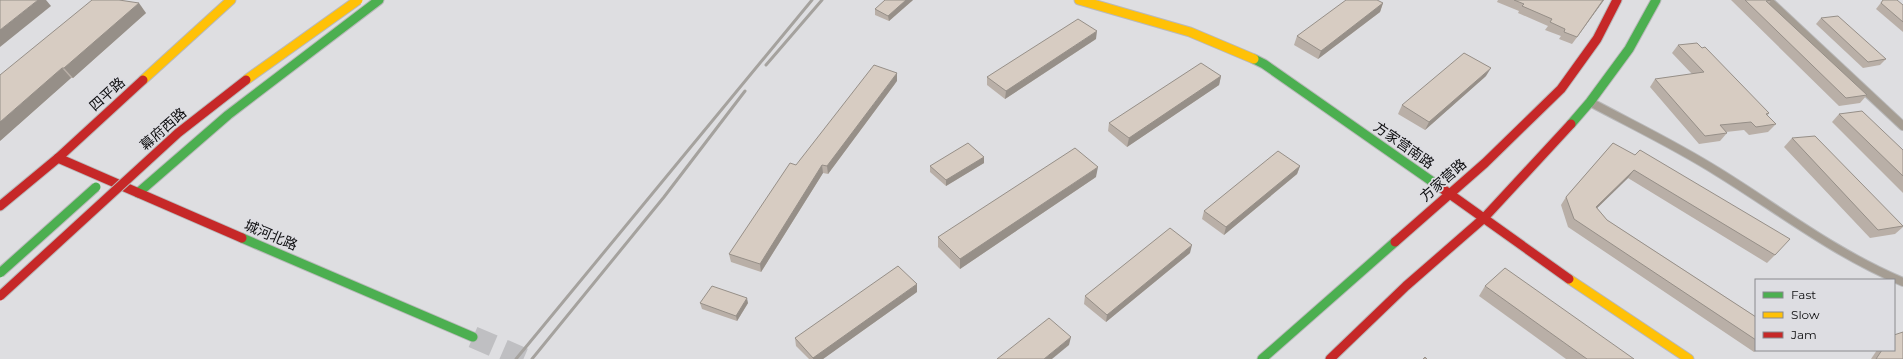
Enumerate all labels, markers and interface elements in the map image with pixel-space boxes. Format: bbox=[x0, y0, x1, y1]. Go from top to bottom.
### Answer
street label: 四平路 bbox=[85, 73, 129, 115]
street label: 幕府西路 bbox=[136, 104, 190, 154]
street label: 方家营南路 bbox=[1370, 118, 1438, 172]
street label: 方家营路 bbox=[1416, 155, 1470, 205]
street label: 城河北路 bbox=[242, 216, 300, 254]
legend bbox=[1755, 279, 1895, 351]
text: Fast bbox=[1791, 287, 1816, 302]
text: Slow bbox=[1791, 307, 1820, 322]
text: Jam bbox=[1790, 327, 1817, 342]

